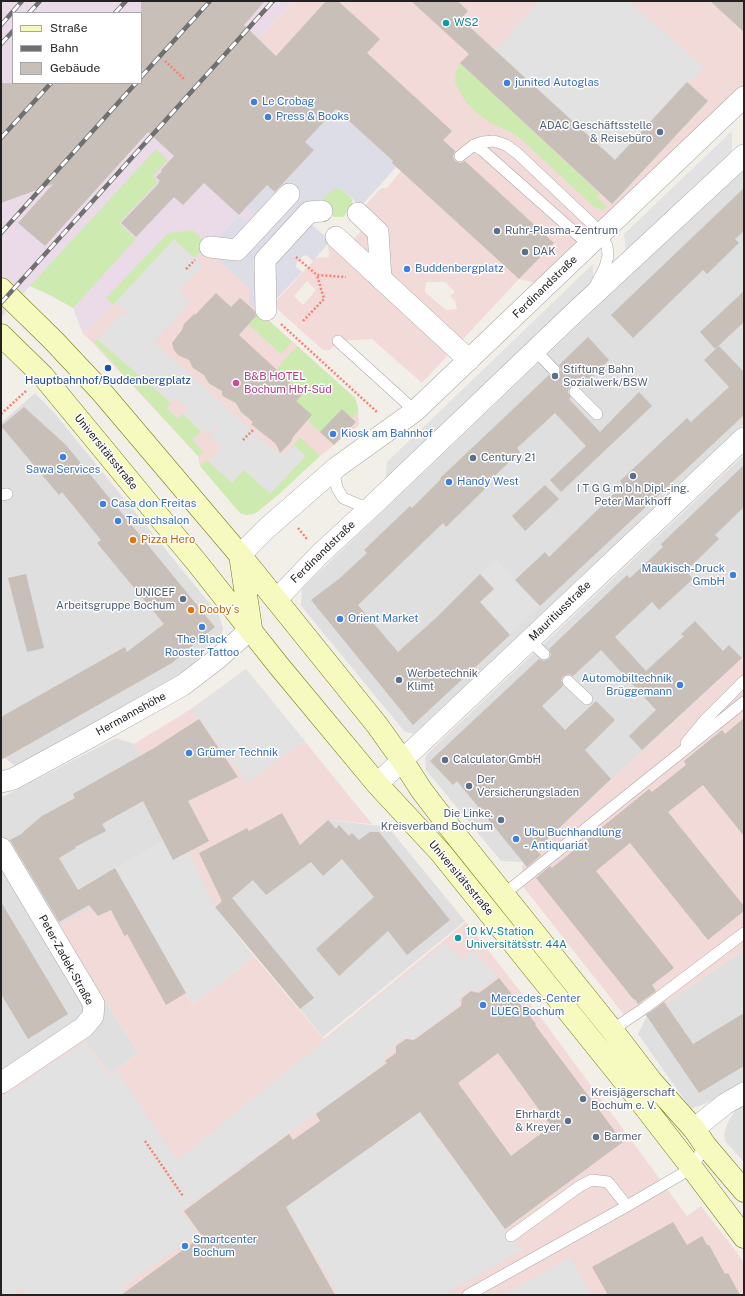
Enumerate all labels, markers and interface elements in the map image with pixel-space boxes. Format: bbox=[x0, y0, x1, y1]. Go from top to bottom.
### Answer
legend bbox=[12, 12, 142, 84]
place label: WS2 bbox=[454, 16, 478, 30]
marker: WS2 bbox=[441, 18, 451, 28]
text: Straße bbox=[50, 21, 87, 35]
text: Bahn bbox=[50, 41, 79, 55]
text: Gebäude bbox=[50, 61, 100, 75]
place label: junited Autoglas bbox=[515, 76, 599, 90]
marker: junited Autoglas bbox=[502, 78, 512, 88]
place label: Le Crobag bbox=[262, 95, 314, 109]
marker: Le Crobag bbox=[249, 97, 259, 107]
place label: Press & Books bbox=[276, 110, 349, 124]
marker: Press & Books bbox=[263, 112, 273, 122]
place label: ADAC Geschäftsstelle & Reisebüro bbox=[539, 119, 652, 145]
marker: ADAC Geschäftsstelle & Reisebüro bbox=[655, 127, 665, 137]
place label: Ruhr-Plasma-Zentrum bbox=[505, 224, 618, 238]
marker: Ruhr-Plasma-Zentrum bbox=[492, 226, 502, 236]
place label: DAK bbox=[533, 245, 556, 259]
marker: DAK bbox=[520, 247, 530, 257]
street label: Ferdinandstraße bbox=[510, 253, 580, 321]
place label: Buddenbergplatz bbox=[415, 262, 503, 276]
marker: Buddenbergplatz bbox=[402, 264, 412, 274]
marker: Hauptbahnhof/Buddenbergplatz bbox=[103, 363, 113, 373]
place label: Stiftung Bahn Sozialwerk/BSW bbox=[563, 363, 648, 389]
place label: B&B HOTEL Bochum Hbf-Süd bbox=[244, 370, 332, 396]
marker: Stiftung Bahn Sozialwerk/BSW bbox=[550, 371, 560, 381]
place label: Hauptbahnhof/Buddenbergplatz bbox=[25, 374, 191, 388]
marker: B&B HOTEL Bochum Hbf-Süd bbox=[231, 378, 241, 388]
street label: Universitätsstraße bbox=[71, 412, 141, 492]
place label: Kiosk am Bahnhof bbox=[341, 427, 433, 441]
marker: Kiosk am Bahnhof bbox=[328, 429, 338, 439]
place label: Century 21 bbox=[481, 451, 536, 465]
marker: Sawa Services bbox=[58, 452, 68, 462]
marker: Century 21 bbox=[468, 453, 478, 463]
place label: Sawa Services bbox=[26, 463, 100, 477]
marker: I T G G m b h Dipl.-ing. Peter Markhoff bbox=[628, 471, 638, 481]
place label: Handy West bbox=[457, 475, 519, 489]
marker: Handy West bbox=[444, 477, 454, 487]
place label: I T G G m b h Dipl.-ing. Peter Markhoff bbox=[577, 482, 689, 508]
place label: Casa don Freitas bbox=[111, 497, 196, 511]
marker: Casa don Freitas bbox=[98, 499, 108, 509]
place label: Tauschsalon bbox=[126, 514, 189, 528]
marker: Tauschsalon bbox=[113, 516, 123, 526]
street label: Ferdinandstraße bbox=[288, 518, 358, 586]
place label: Pizza Hero bbox=[141, 533, 195, 547]
marker: Pizza Hero bbox=[128, 535, 138, 545]
place label: Maukisch-Druck GmbH bbox=[641, 562, 725, 588]
marker: Maukisch-Druck GmbH bbox=[728, 570, 738, 580]
street label: Mauritiusstraße bbox=[526, 578, 594, 644]
place label: UNICEF Arbeitsgruppe Bochum bbox=[56, 586, 175, 612]
marker: UNICEF Arbeitsgruppe Bochum bbox=[178, 594, 188, 604]
place label: Dooby´s bbox=[199, 603, 239, 617]
marker: Dooby´s bbox=[186, 605, 196, 615]
place label: Orient Market bbox=[348, 612, 419, 626]
marker: Orient Market bbox=[335, 614, 345, 624]
marker: The Black Rooster Tattoo bbox=[197, 622, 207, 632]
place label: The Black Rooster Tattoo bbox=[165, 633, 239, 659]
place label: Werbetechnik Klimt bbox=[407, 667, 478, 693]
place label: Automobiltechnik Brüggemann bbox=[582, 672, 672, 698]
marker: Werbetechnik Klimt bbox=[394, 675, 404, 685]
marker: Automobiltechnik Brüggemann bbox=[675, 680, 685, 690]
street label: Hermannshöhe bbox=[94, 689, 168, 739]
place label: Grümer Technik bbox=[197, 746, 278, 760]
marker: Grümer Technik bbox=[184, 748, 194, 758]
place label: Calculator GmbH bbox=[453, 753, 541, 767]
marker: Calculator GmbH bbox=[440, 755, 450, 765]
place label: Der Versicherungsladen bbox=[477, 773, 579, 799]
marker: Der Versicherungsladen bbox=[464, 781, 474, 791]
place label: Die Linke. Kreisverband Bochum bbox=[381, 807, 493, 833]
marker: Die Linke. Kreisverband Bochum bbox=[496, 815, 506, 825]
place label: Ubu Buchhandlung - Antiquariat bbox=[524, 826, 622, 852]
marker: Ubu Buchhandlung - Antiquariat bbox=[511, 834, 521, 844]
street label: Universitätsstraße bbox=[426, 838, 496, 918]
street label: Peter-Zadek-Straße bbox=[36, 913, 96, 1007]
place label: 10 kV-Station Universitätsstr. 44A bbox=[466, 925, 567, 951]
marker: 10 kV-Station Universitätsstr. 44A bbox=[453, 933, 463, 943]
place label: Mercedes-Center LUEG Bochum bbox=[491, 992, 581, 1018]
marker: Mercedes-Center LUEG Bochum bbox=[478, 1000, 488, 1010]
place label: Kreisjägerschaft Bochum e. V. bbox=[591, 1086, 675, 1112]
marker: Kreisjägerschaft Bochum e. V. bbox=[578, 1094, 588, 1104]
place label: Ehrhardt & Kreyer bbox=[515, 1108, 560, 1134]
marker: Ehrhardt & Kreyer bbox=[563, 1116, 573, 1126]
place label: Barmer bbox=[604, 1130, 642, 1144]
marker: Barmer bbox=[591, 1132, 601, 1142]
place label: Smartcenter Bochum bbox=[193, 1233, 257, 1259]
marker: Smartcenter Bochum bbox=[180, 1241, 190, 1251]

